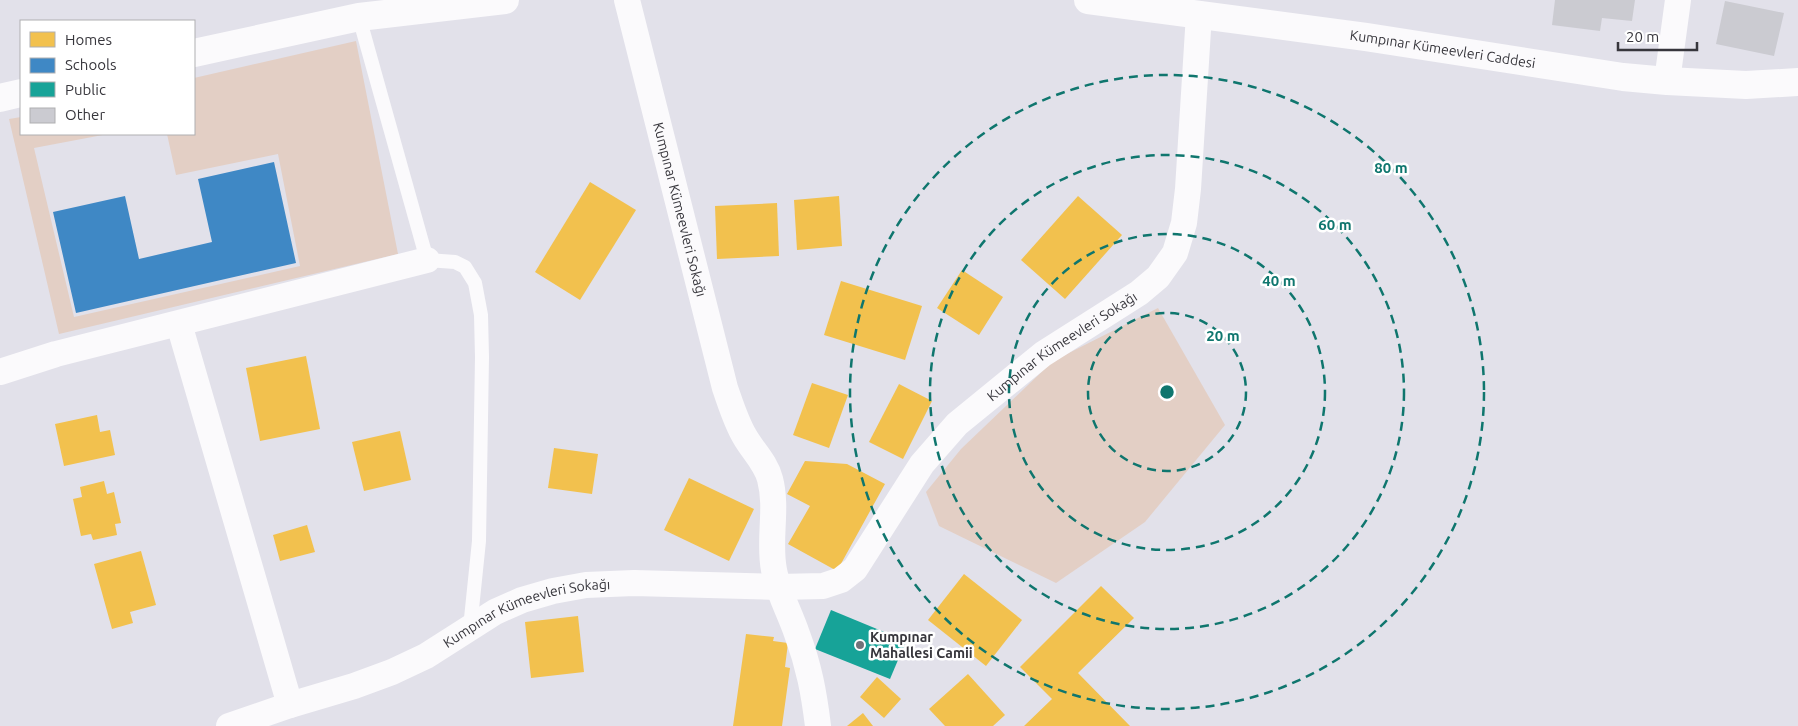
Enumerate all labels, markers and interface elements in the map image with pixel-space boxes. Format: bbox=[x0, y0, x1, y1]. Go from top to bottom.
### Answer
legend bbox=[20, 20, 195, 135]
scale bar bbox=[1618, 20, 1697, 52]
street label: Kumpınar Kümeevleri Caddesi bbox=[1349, 27, 1537, 71]
text: 20 m bbox=[1626, 28, 1659, 45]
text: Homes bbox=[65, 31, 112, 48]
text: Schools bbox=[65, 56, 116, 73]
text: Public bbox=[65, 81, 106, 98]
text: Other bbox=[65, 106, 105, 123]
street label: Kumpınar Kümeevleri Sokağı bbox=[650, 120, 710, 298]
text: 80 m bbox=[1374, 159, 1408, 176]
text: 60 m bbox=[1318, 216, 1352, 233]
text: 40 m bbox=[1262, 272, 1296, 289]
street label: Kumpınar Kümeevleri Sokağı bbox=[984, 288, 1140, 404]
text: 20 m bbox=[1206, 327, 1240, 344]
centre of rings bbox=[1158, 383, 1176, 401]
street label: Kumpınar Kümeevleri Sokağı bbox=[440, 576, 610, 651]
place label: Kumpınar Mahallesi Camii bbox=[870, 629, 973, 661]
marker: Kumpınar Mahallesi Camii bbox=[854, 639, 866, 651]

